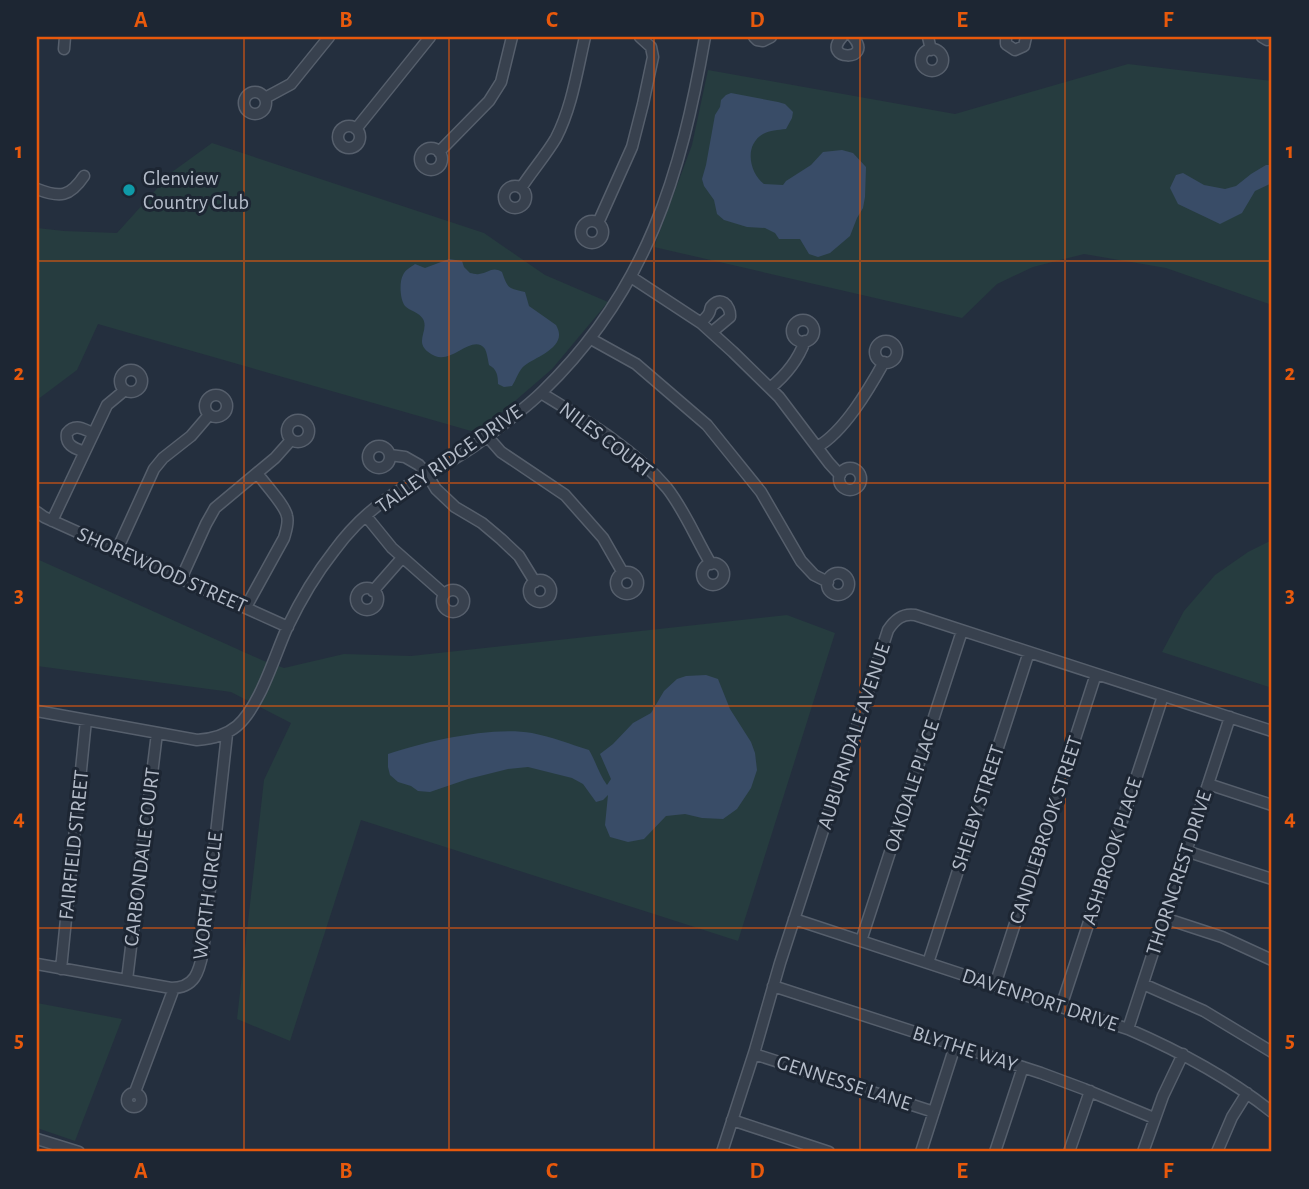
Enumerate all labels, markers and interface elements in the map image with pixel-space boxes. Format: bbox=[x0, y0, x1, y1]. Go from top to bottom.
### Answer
text: A bbox=[134, 9, 148, 32]
text: B bbox=[339, 9, 353, 32]
text: C bbox=[546, 9, 558, 32]
text: D bbox=[749, 9, 765, 32]
text: E bbox=[956, 9, 968, 32]
text: F bbox=[1163, 9, 1174, 32]
text: 1 bbox=[15, 140, 23, 163]
text: 1 bbox=[1286, 140, 1294, 163]
place label: Glenview Country Club bbox=[143, 168, 249, 213]
marker: Glenview Country Club bbox=[121, 182, 137, 198]
text: 2 bbox=[14, 362, 25, 385]
text: 2 bbox=[1285, 362, 1296, 385]
street label: NILES COURT bbox=[555, 398, 657, 482]
street label: TALLEY RIDGE DRIVE bbox=[372, 401, 526, 517]
street label: SHOREWOOD STREET bbox=[74, 523, 250, 617]
text: 3 bbox=[14, 584, 24, 607]
text: 3 bbox=[1285, 584, 1295, 607]
street label: AUBURNDALE AVENUE bbox=[814, 640, 894, 832]
street label: OAKDALE PLACE bbox=[881, 718, 943, 854]
street label: CANDLEBROOK STREET bbox=[1006, 733, 1086, 927]
street label: SHELBY STREET bbox=[948, 742, 1008, 874]
street label: CARBONDALE COURT bbox=[121, 766, 163, 948]
street label: FAIRFIELD STREET bbox=[56, 769, 92, 921]
street label: ASHBROOK PLACE bbox=[1078, 775, 1146, 927]
street label: THORNCREST DRIVE bbox=[1142, 788, 1216, 958]
text: 4 bbox=[13, 807, 25, 830]
text: 4 bbox=[1284, 807, 1296, 830]
street label: WORTH CIRCLE bbox=[190, 831, 226, 961]
street label: DAVENPORT DRIVE bbox=[959, 965, 1121, 1035]
street label: BLYTHE WAY bbox=[910, 1022, 1020, 1076]
text: 5 bbox=[14, 1029, 24, 1052]
text: 5 bbox=[1285, 1029, 1295, 1052]
street label: GENNESSE LANE bbox=[774, 1051, 914, 1115]
text: A bbox=[134, 1160, 148, 1183]
text: B bbox=[339, 1160, 353, 1183]
text: C bbox=[546, 1160, 558, 1183]
text: D bbox=[749, 1160, 765, 1183]
text: E bbox=[956, 1160, 968, 1183]
text: F bbox=[1163, 1160, 1174, 1183]

